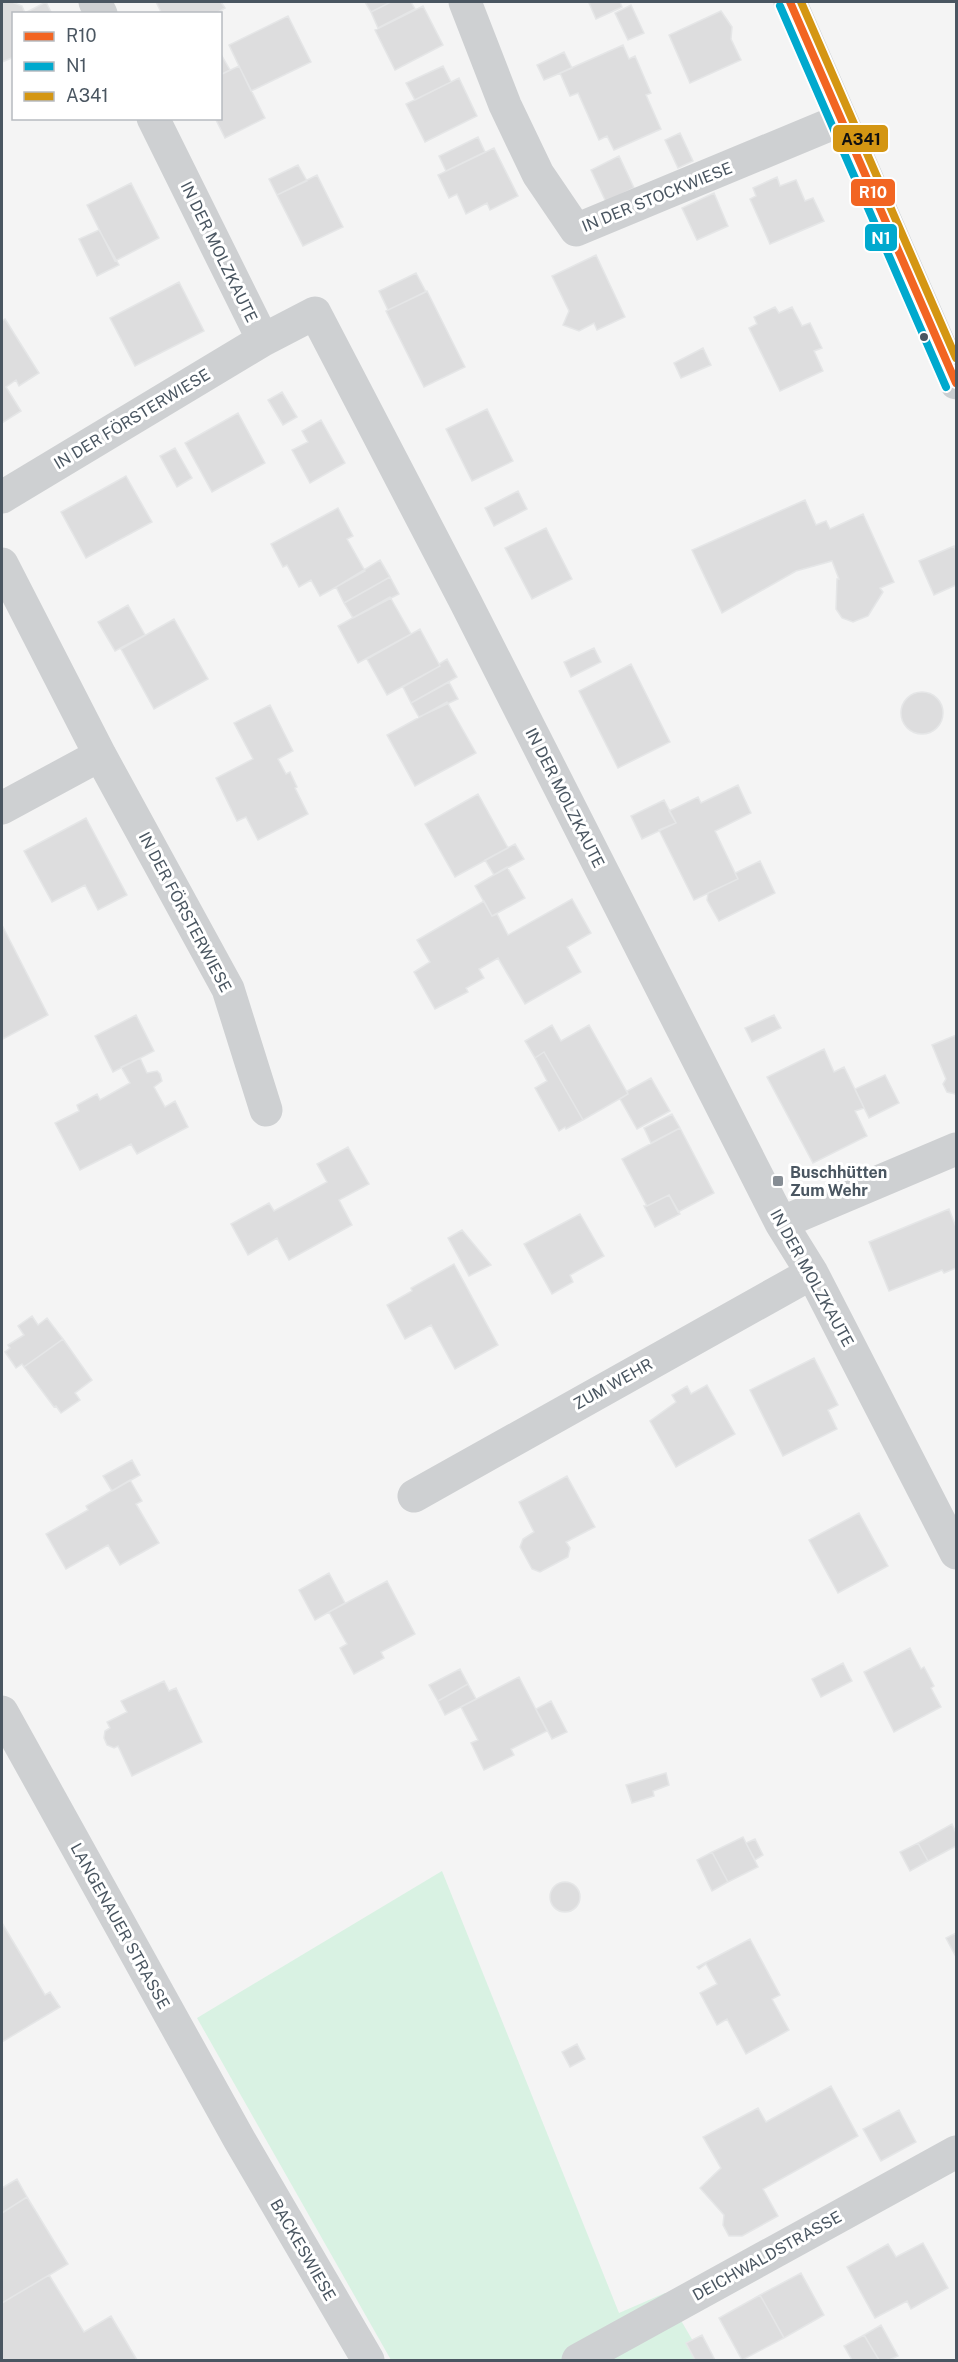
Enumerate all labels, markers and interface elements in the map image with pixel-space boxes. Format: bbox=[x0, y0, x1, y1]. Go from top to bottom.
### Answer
legend bbox=[12, 12, 222, 120]
text: R10 bbox=[66, 25, 97, 46]
text: N1 bbox=[66, 55, 87, 76]
text: A341 bbox=[66, 85, 109, 106]
line badge: A341 bbox=[832, 124, 889, 153]
text: A341 bbox=[841, 130, 881, 149]
street label: IN DER STOCKWIESE bbox=[579, 158, 735, 236]
line badge: R10 bbox=[850, 178, 896, 207]
street label: IN DER MOLZKAUTE bbox=[177, 179, 261, 325]
text: R10 bbox=[859, 183, 887, 202]
line badge: N1 bbox=[864, 223, 898, 252]
text: N1 bbox=[871, 229, 891, 248]
unlabelled marker bbox=[918, 331, 930, 343]
street label: IN DER FÖRSTERWIESE bbox=[50, 364, 214, 473]
street label: IN DER MOLZKAUTE bbox=[522, 725, 608, 871]
street label: IN DER FÖRSTERWIESE bbox=[135, 828, 236, 995]
place label: Buschhütten Zum Wehr bbox=[790, 1163, 887, 1200]
marker: Buschhütten Zum Wehr bbox=[771, 1174, 785, 1188]
street label: IN DER MOLZKAUTE bbox=[766, 1206, 858, 1350]
street label: ZUM WEHR bbox=[570, 1354, 656, 1414]
street label: LANGENAUER STRASSE bbox=[66, 1840, 174, 2012]
street label: BACKESWIESE bbox=[266, 2196, 340, 2304]
street label: DEICHWALDSTRASSE bbox=[689, 2207, 845, 2305]

